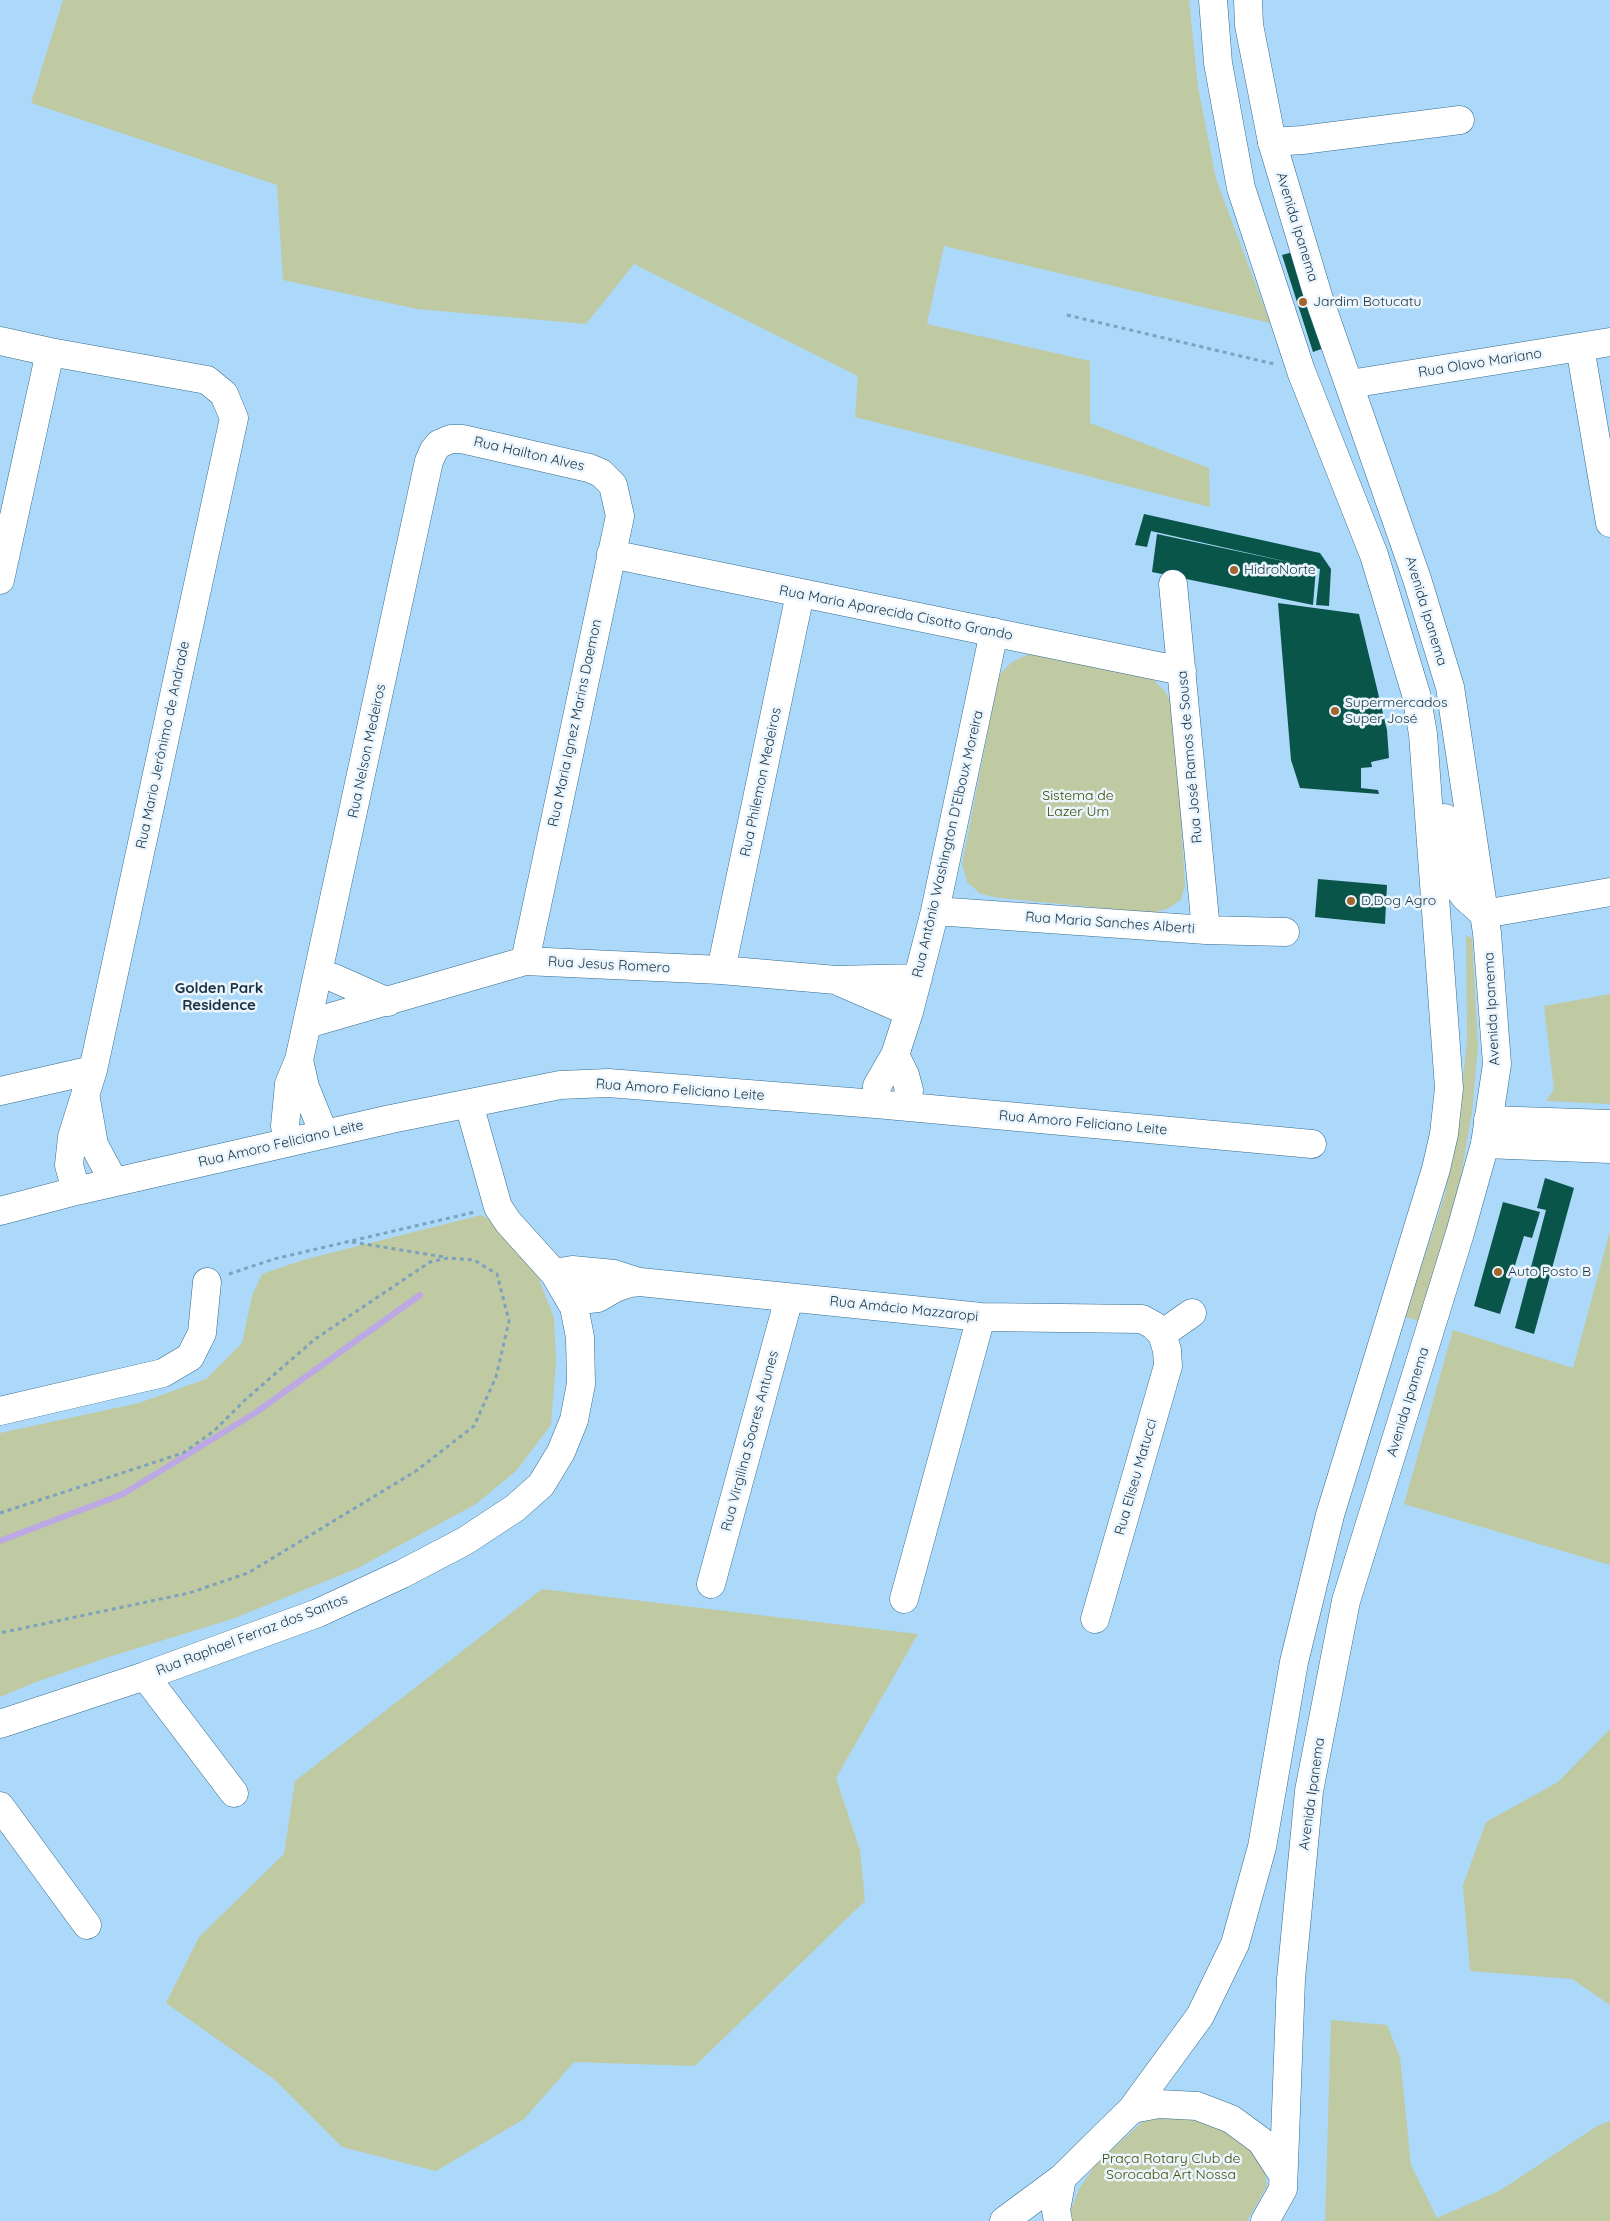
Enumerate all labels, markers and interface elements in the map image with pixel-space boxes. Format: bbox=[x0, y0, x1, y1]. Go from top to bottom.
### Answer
street label: Avenida Ipanema bbox=[1272, 170, 1322, 284]
place label: Jardim Botucatu bbox=[1313, 294, 1421, 310]
marker: Jardim Botucatu bbox=[1297, 296, 1309, 308]
street label: Rua Olavo Mariano bbox=[1417, 345, 1543, 381]
street label: Rua Hailton Alves bbox=[472, 433, 586, 475]
street label: Avenida Ipanema bbox=[1401, 554, 1451, 668]
place label: HidroNorte bbox=[1244, 562, 1316, 578]
marker: HidroNorte bbox=[1228, 564, 1240, 576]
street label: Rua Maria Aparecida Cisotto Grando bbox=[778, 582, 1014, 644]
street label: Rua Maria Ignez Marins Daemon bbox=[545, 618, 605, 828]
street label: Rua Mario Jerônimo de Andrade bbox=[133, 640, 193, 850]
street label: Rua José Ramos de Sousa bbox=[1174, 670, 1206, 844]
street label: Rua Nelson Medeiros bbox=[345, 682, 389, 820]
place label: Supermercados Super José bbox=[1345, 695, 1448, 728]
marker: Supermercados Super José bbox=[1329, 705, 1341, 717]
street label: Rua Philemon Medeiros bbox=[737, 706, 785, 858]
street label: Rua Antônio Washington D’Elboux Moreira bbox=[909, 709, 987, 979]
park label: Sistema de Lazer Um bbox=[1042, 788, 1114, 820]
place label: D.Dog Agro bbox=[1361, 893, 1436, 909]
marker: D.Dog Agro bbox=[1345, 895, 1357, 907]
street label: Rua Maria Sanches Alberti bbox=[1025, 909, 1195, 937]
street label: Avenida Ipanema bbox=[1481, 952, 1503, 1066]
street label: Rua Jesus Romero bbox=[547, 953, 671, 977]
district label: Golden Park Residence bbox=[175, 979, 263, 1014]
street label: Rua Amoro Feliciano Leite bbox=[595, 1076, 765, 1104]
street label: Rua Amoro Feliciano Leite bbox=[998, 1107, 1168, 1139]
street label: Rua Amoro Feliciano Leite bbox=[197, 1117, 365, 1171]
place label: Auto Posto B bbox=[1508, 1264, 1591, 1280]
marker: Auto Posto B bbox=[1492, 1266, 1504, 1278]
street label: Rua Amácio Mazzaropi bbox=[829, 1293, 979, 1325]
street label: Avenida Ipanema bbox=[1383, 1345, 1433, 1459]
street label: Rua Virgilina Soares Antunes bbox=[718, 1349, 782, 1533]
street label: Rua Eliseu Matucci bbox=[1111, 1417, 1161, 1537]
street label: Rua Raphael Ferraz dos Santos bbox=[154, 1591, 350, 1679]
street label: Avenida Ipanema bbox=[1296, 1737, 1328, 1851]
park label: Praça Rotary Club de Sorocaba Art Nossa bbox=[1102, 2151, 1240, 2184]

